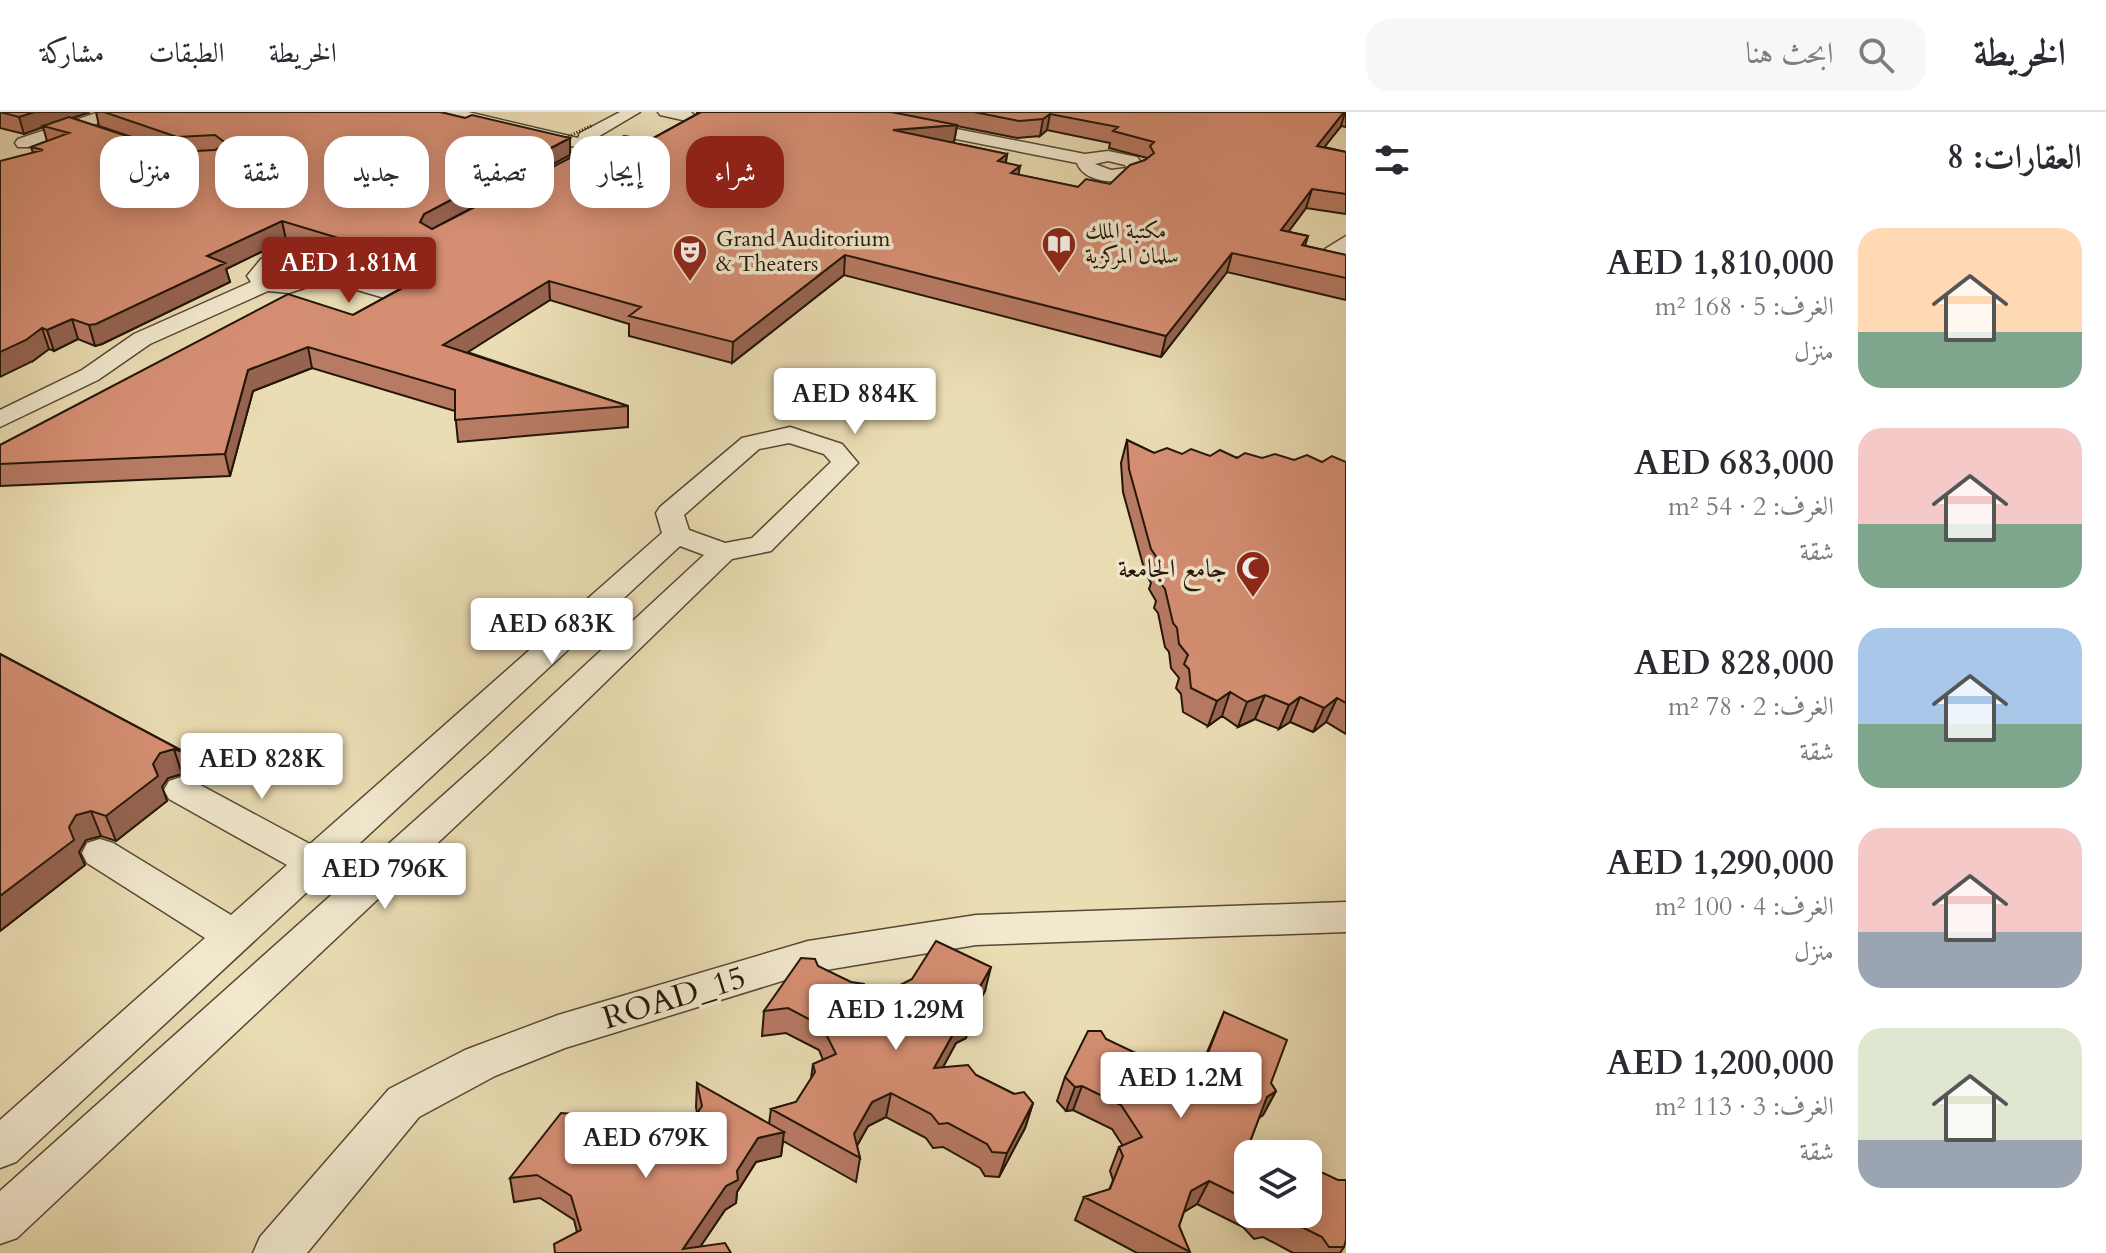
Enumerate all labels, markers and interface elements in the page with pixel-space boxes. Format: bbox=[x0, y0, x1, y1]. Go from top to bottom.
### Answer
search box bbox=[1366, 19, 1926, 91]
text: الخريطة bbox=[1974, 27, 2066, 79]
text: ابحث هنا bbox=[1745, 33, 1834, 74]
icon: search bbox=[1854, 33, 1898, 77]
text: مشاركة bbox=[40, 34, 104, 72]
text: الطبقات bbox=[148, 34, 225, 72]
text: الخريطة bbox=[269, 34, 337, 72]
text: العقارات: 8 bbox=[1947, 134, 2082, 180]
chip: منزل bbox=[100, 136, 199, 208]
chip: شقة bbox=[215, 136, 308, 208]
chip: جديد bbox=[324, 136, 429, 208]
chip: تصفية bbox=[445, 136, 554, 208]
chip: إيجار bbox=[570, 136, 670, 208]
chip: شراء bbox=[686, 136, 784, 208]
icon: filters bbox=[1370, 138, 1414, 182]
place label: مكتبة الملك سلمان المركزية bbox=[1085, 216, 1179, 271]
place label: Grand Auditorium & Theaters bbox=[716, 224, 891, 279]
library icon: مكتبة الملك سلمان المركزية bbox=[1040, 225, 1078, 275]
theatre icon: Grand Auditorium & Theaters bbox=[671, 233, 709, 283]
pin: AED 1.81M bbox=[257, 237, 441, 305]
text: AED 1,810,000 bbox=[1607, 240, 1834, 286]
text: AED 1.81M bbox=[280, 245, 418, 280]
icon: home bbox=[1922, 260, 2018, 356]
text: الغرف: 5 · 168 m² bbox=[1655, 289, 1834, 324]
text: منزل bbox=[1794, 334, 1834, 369]
pin: AED 884K bbox=[772, 368, 938, 436]
text: AED 884K bbox=[792, 376, 918, 411]
text: AED 683,000 bbox=[1634, 440, 1834, 486]
icon: home bbox=[1922, 460, 2018, 556]
text: الغرف: 2 · 54 m² bbox=[1668, 489, 1834, 524]
text: شقة bbox=[1800, 534, 1834, 569]
mosque icon: جامع الجامعة bbox=[1234, 549, 1272, 599]
place label: جامع الجامعة bbox=[1118, 551, 1227, 592]
pin: AED 683K bbox=[469, 598, 635, 666]
text: AED 683K bbox=[489, 606, 615, 641]
text: AED 828,000 bbox=[1634, 640, 1834, 686]
icon: home bbox=[1922, 660, 2018, 756]
text: الغرف: 2 · 78 m² bbox=[1668, 689, 1834, 724]
pin: AED 828K bbox=[179, 733, 345, 801]
text: شقة bbox=[1800, 734, 1834, 769]
text: AED 828K bbox=[199, 741, 325, 776]
text: AED 1,290,000 bbox=[1607, 840, 1834, 886]
pin: AED 796K bbox=[302, 843, 468, 911]
text: AED 796K bbox=[322, 851, 448, 886]
icon: home bbox=[1922, 860, 2018, 956]
text: الغرف: 4 · 100 m² bbox=[1655, 889, 1834, 924]
text: منزل bbox=[1794, 934, 1834, 969]
street label: ROAD_15 bbox=[597, 955, 751, 1041]
pin: AED 1.29M bbox=[804, 984, 988, 1052]
text: AED 1.29M bbox=[827, 992, 965, 1027]
text: AED 1,200,000 bbox=[1607, 1040, 1834, 1086]
pin: AED 1.2M bbox=[1098, 1052, 1264, 1120]
text: AED 1.2M bbox=[1119, 1060, 1243, 1095]
icon: home bbox=[1922, 1060, 2018, 1156]
text: الغرف: 3 · 113 m² bbox=[1655, 1089, 1834, 1124]
pin: AED 679K bbox=[563, 1112, 729, 1180]
text: AED 679K bbox=[583, 1120, 709, 1155]
text: شقة bbox=[1800, 1134, 1834, 1169]
map controls bbox=[1234, 1140, 1322, 1228]
button: layers bbox=[1234, 1140, 1322, 1228]

